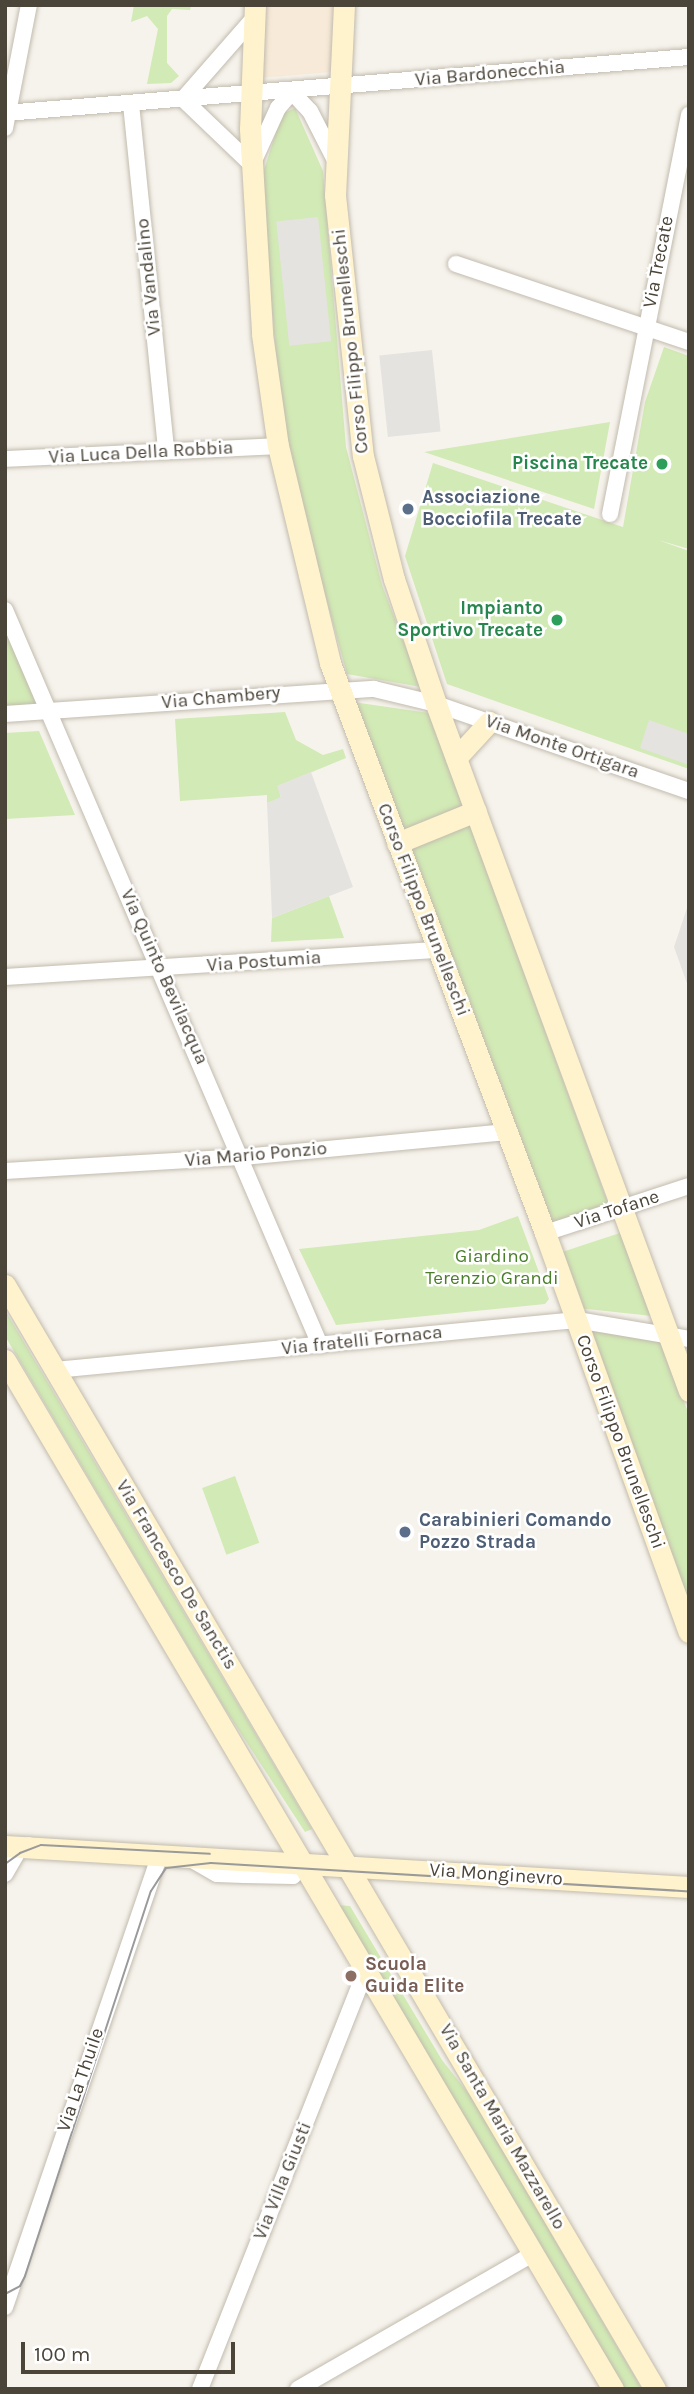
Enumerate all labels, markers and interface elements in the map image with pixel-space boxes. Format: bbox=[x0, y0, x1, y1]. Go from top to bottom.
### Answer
street label: Via Bardonecchia bbox=[414, 56, 566, 92]
street label: Via Trecate bbox=[639, 214, 679, 310]
street label: Via Vandalino bbox=[132, 217, 166, 337]
street label: Corso Filippo Brunelleschi bbox=[328, 227, 374, 455]
street label: Via Luca Della Robbia bbox=[48, 437, 234, 469]
place label: Piscina Trecate bbox=[512, 453, 648, 475]
marker: Piscina Trecate bbox=[654, 456, 670, 472]
place label: Associazione Bocciofila Trecate bbox=[422, 487, 582, 531]
marker: Associazione Bocciofila Trecate bbox=[400, 501, 416, 517]
place label: Impianto Sportivo Trecate bbox=[397, 598, 543, 642]
marker: Impianto Sportivo Trecate bbox=[549, 612, 565, 628]
street label: Via Chambery bbox=[161, 681, 281, 715]
street label: Via Monte Ortigara bbox=[482, 710, 642, 784]
street label: Corso Filippo Brunelleschi bbox=[372, 800, 474, 1020]
street label: Via Quinto Bevilacqua bbox=[115, 886, 213, 1068]
street label: Via Postumia bbox=[206, 947, 322, 977]
street label: Via Mario Ponzio bbox=[184, 1137, 328, 1173]
street label: Via Tofane bbox=[572, 1186, 662, 1234]
park label: Giardino Terenzio Grandi bbox=[425, 1246, 559, 1290]
street label: Via fratelli Fornaca bbox=[280, 1321, 444, 1361]
street label: Corso Filippo Brunelleschi bbox=[571, 1332, 669, 1552]
street label: Via Francesco De Sanctis bbox=[110, 1476, 242, 1674]
place label: Carabinieri Comando Pozzo Strada bbox=[419, 1510, 611, 1554]
marker: Carabinieri Comando Pozzo Strada bbox=[397, 1524, 413, 1540]
street label: Via Monginevro bbox=[429, 1859, 563, 1891]
place label: Scuola Guida Elite bbox=[365, 1954, 464, 1998]
marker: Scuola Guida Elite bbox=[343, 1968, 359, 1984]
street label: Via Santa Maria Mazzarello bbox=[434, 2020, 570, 2234]
street label: Via La Thuile bbox=[53, 2025, 109, 2135]
street label: Via Villa Giusti bbox=[249, 2119, 317, 2243]
scale bar bbox=[24, 2328, 238, 2372]
text: 100 m bbox=[34, 2342, 91, 2366]

